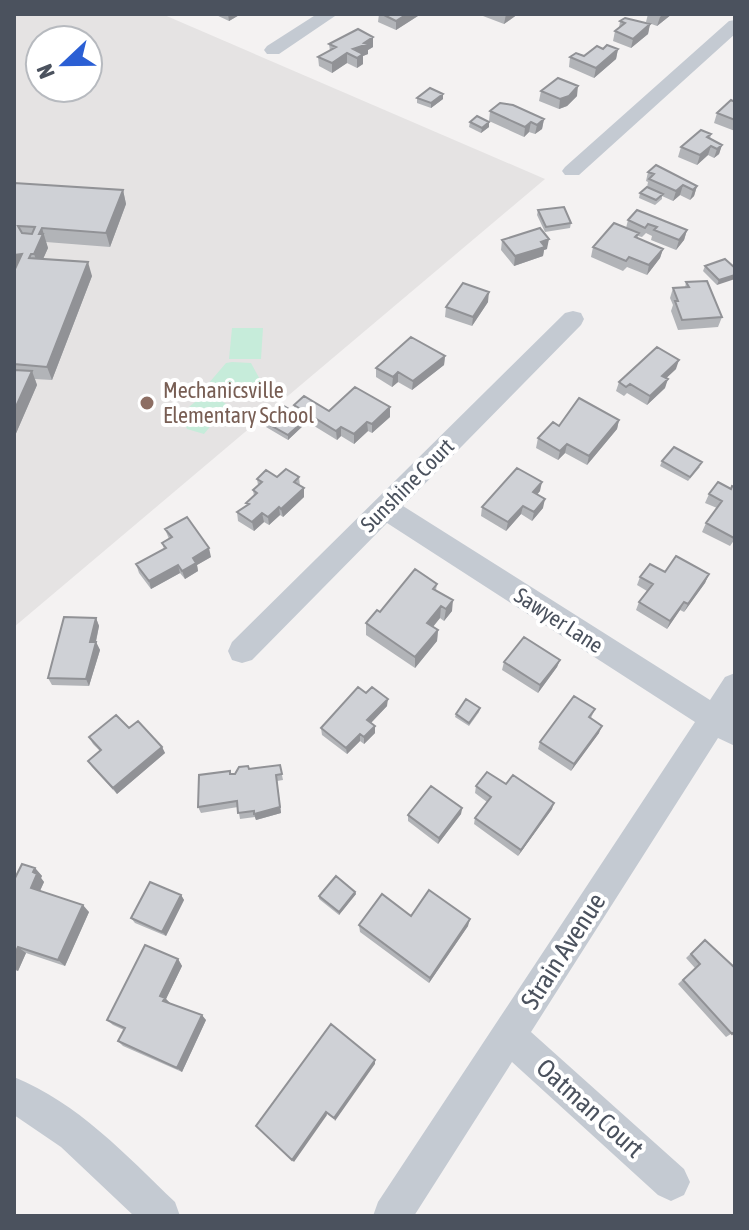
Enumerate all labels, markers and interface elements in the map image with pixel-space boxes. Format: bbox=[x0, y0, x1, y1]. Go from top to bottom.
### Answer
north arrow bbox=[24, 24, 104, 104]
text: N bbox=[31, 61, 60, 82]
place label: Mechanicsville Elementary School bbox=[163, 377, 314, 428]
marker: Mechanicsville Elementary School bbox=[138, 394, 156, 412]
street label: Sunshine Court bbox=[355, 433, 459, 537]
street label: Sawyer Lane bbox=[510, 582, 608, 658]
street label: Strain Avenue bbox=[515, 888, 611, 1014]
street label: Oatman Court bbox=[530, 1052, 650, 1164]

